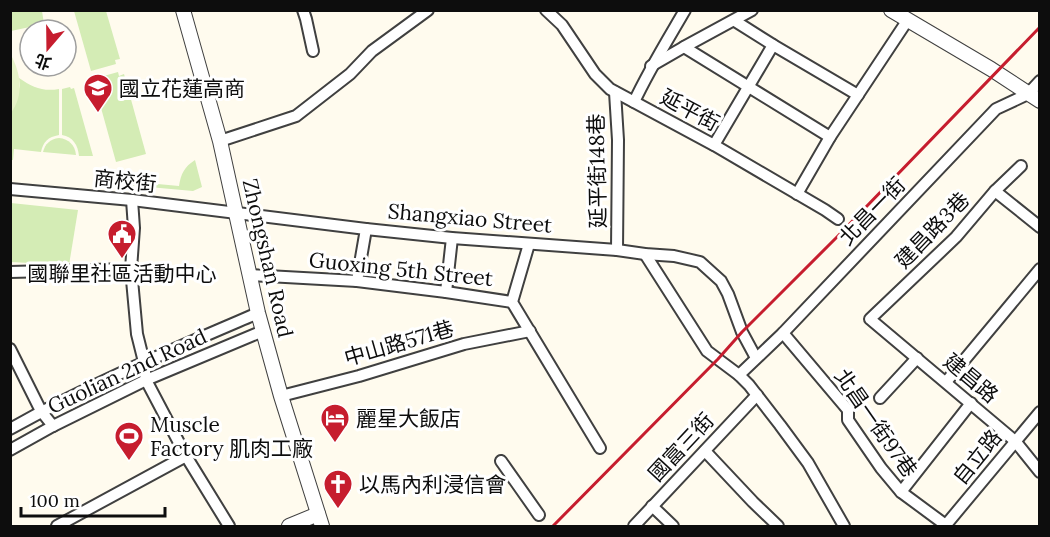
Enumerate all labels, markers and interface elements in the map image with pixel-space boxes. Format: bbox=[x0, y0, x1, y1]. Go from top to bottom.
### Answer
north arrow bbox=[18, 18, 78, 78]
text: 北 bbox=[32, 50, 54, 74]
school or university icon: 國立花蓮高商 bbox=[82, 72, 114, 114]
place label: 國立花蓮高商 bbox=[119, 75, 245, 102]
street label: 延平街 bbox=[656, 83, 724, 137]
street label: 延平街148巷 bbox=[583, 113, 611, 229]
street label: 商校街 bbox=[92, 164, 158, 198]
street label: 北昌一街 bbox=[833, 171, 911, 251]
street label: Zhongshan Road bbox=[237, 176, 299, 340]
street label: 建昌路3巷 bbox=[889, 186, 975, 274]
street label: Shangxiao Street bbox=[387, 197, 554, 239]
public building icon: 國聯里社區活動中心 bbox=[106, 218, 138, 260]
street label: Guoxing 5th Street bbox=[308, 246, 495, 292]
place label: 國聯里社區活動中心 bbox=[28, 260, 217, 287]
street label: 中山路571巷 bbox=[341, 314, 457, 372]
street label: Guolian 2nd Road bbox=[43, 322, 211, 420]
street label: 建昌路 bbox=[938, 347, 1004, 409]
street label: 北昌一街97巷 bbox=[829, 364, 923, 482]
hotel icon: 麗星大飯店 bbox=[319, 402, 351, 444]
place label: 麗星大飯店 bbox=[356, 405, 461, 432]
street label: 國富三街 bbox=[642, 407, 720, 487]
place label: Muscle Factory 肌肉工廠 bbox=[150, 411, 313, 462]
sports icon: Muscle Factory 肌肉工廠 bbox=[113, 420, 145, 462]
street label: 自立路 bbox=[947, 424, 1007, 490]
church icon: 以馬內利浸信會 bbox=[322, 468, 354, 510]
place label: 以馬內利浸信會 bbox=[359, 471, 506, 498]
scale bar bbox=[21, 480, 165, 518]
text: 100 m bbox=[30, 489, 80, 512]

